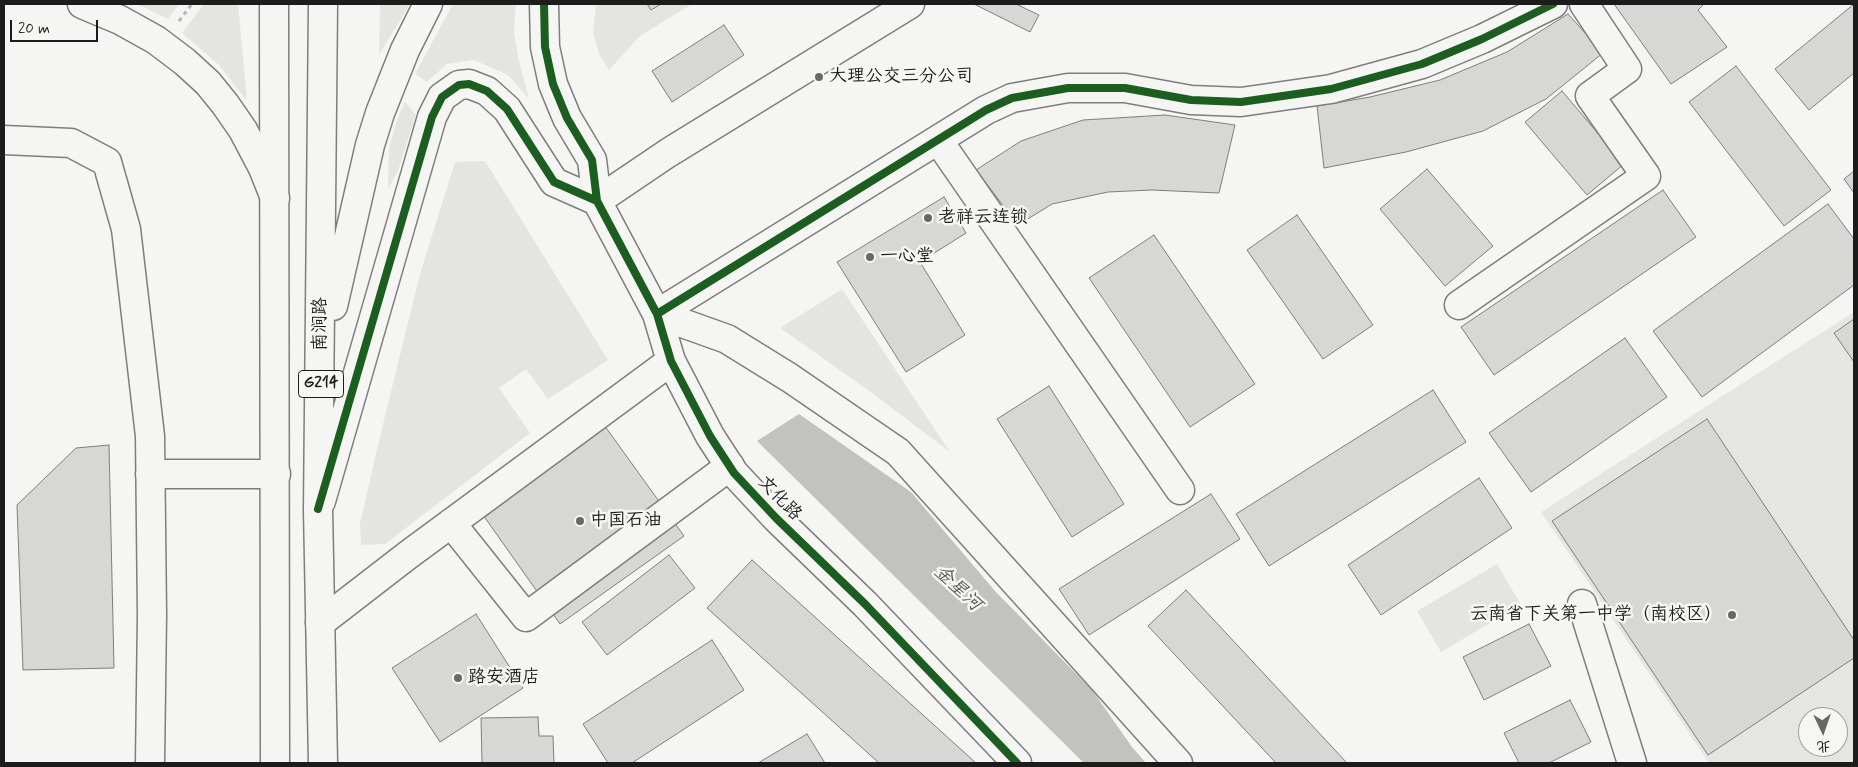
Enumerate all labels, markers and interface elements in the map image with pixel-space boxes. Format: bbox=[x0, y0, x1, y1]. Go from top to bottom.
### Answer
scale bar bbox=[12, 10, 100, 42]
text: 20 m bbox=[18, 19, 50, 39]
place label: 大理公交三分公司 bbox=[829, 66, 973, 88]
marker: 大理公交三分公司 bbox=[813, 71, 825, 83]
place label: 老祥云连锁 bbox=[938, 207, 1028, 229]
marker: 老祥云连锁 bbox=[922, 212, 934, 224]
place label: 一心堂 bbox=[880, 246, 934, 268]
marker: 一心堂 bbox=[864, 251, 876, 263]
street label: 南涧路 bbox=[310, 297, 332, 351]
road number: G214 bbox=[298, 370, 344, 398]
street label: 文化路 bbox=[752, 472, 806, 526]
place label: 中国石油 bbox=[590, 510, 662, 532]
marker: 中国石油 bbox=[574, 515, 586, 527]
water label: 金星河 bbox=[928, 561, 986, 617]
place label: 云南省下关第一中学（南校区） bbox=[1470, 604, 1722, 626]
marker: 云南省下关第一中学（南校区） bbox=[1726, 609, 1738, 621]
place label: 路安酒店 bbox=[468, 667, 540, 689]
marker: 路安酒店 bbox=[452, 672, 464, 684]
north arrow bbox=[1798, 707, 1848, 757]
text: 北 bbox=[1816, 737, 1831, 755]

